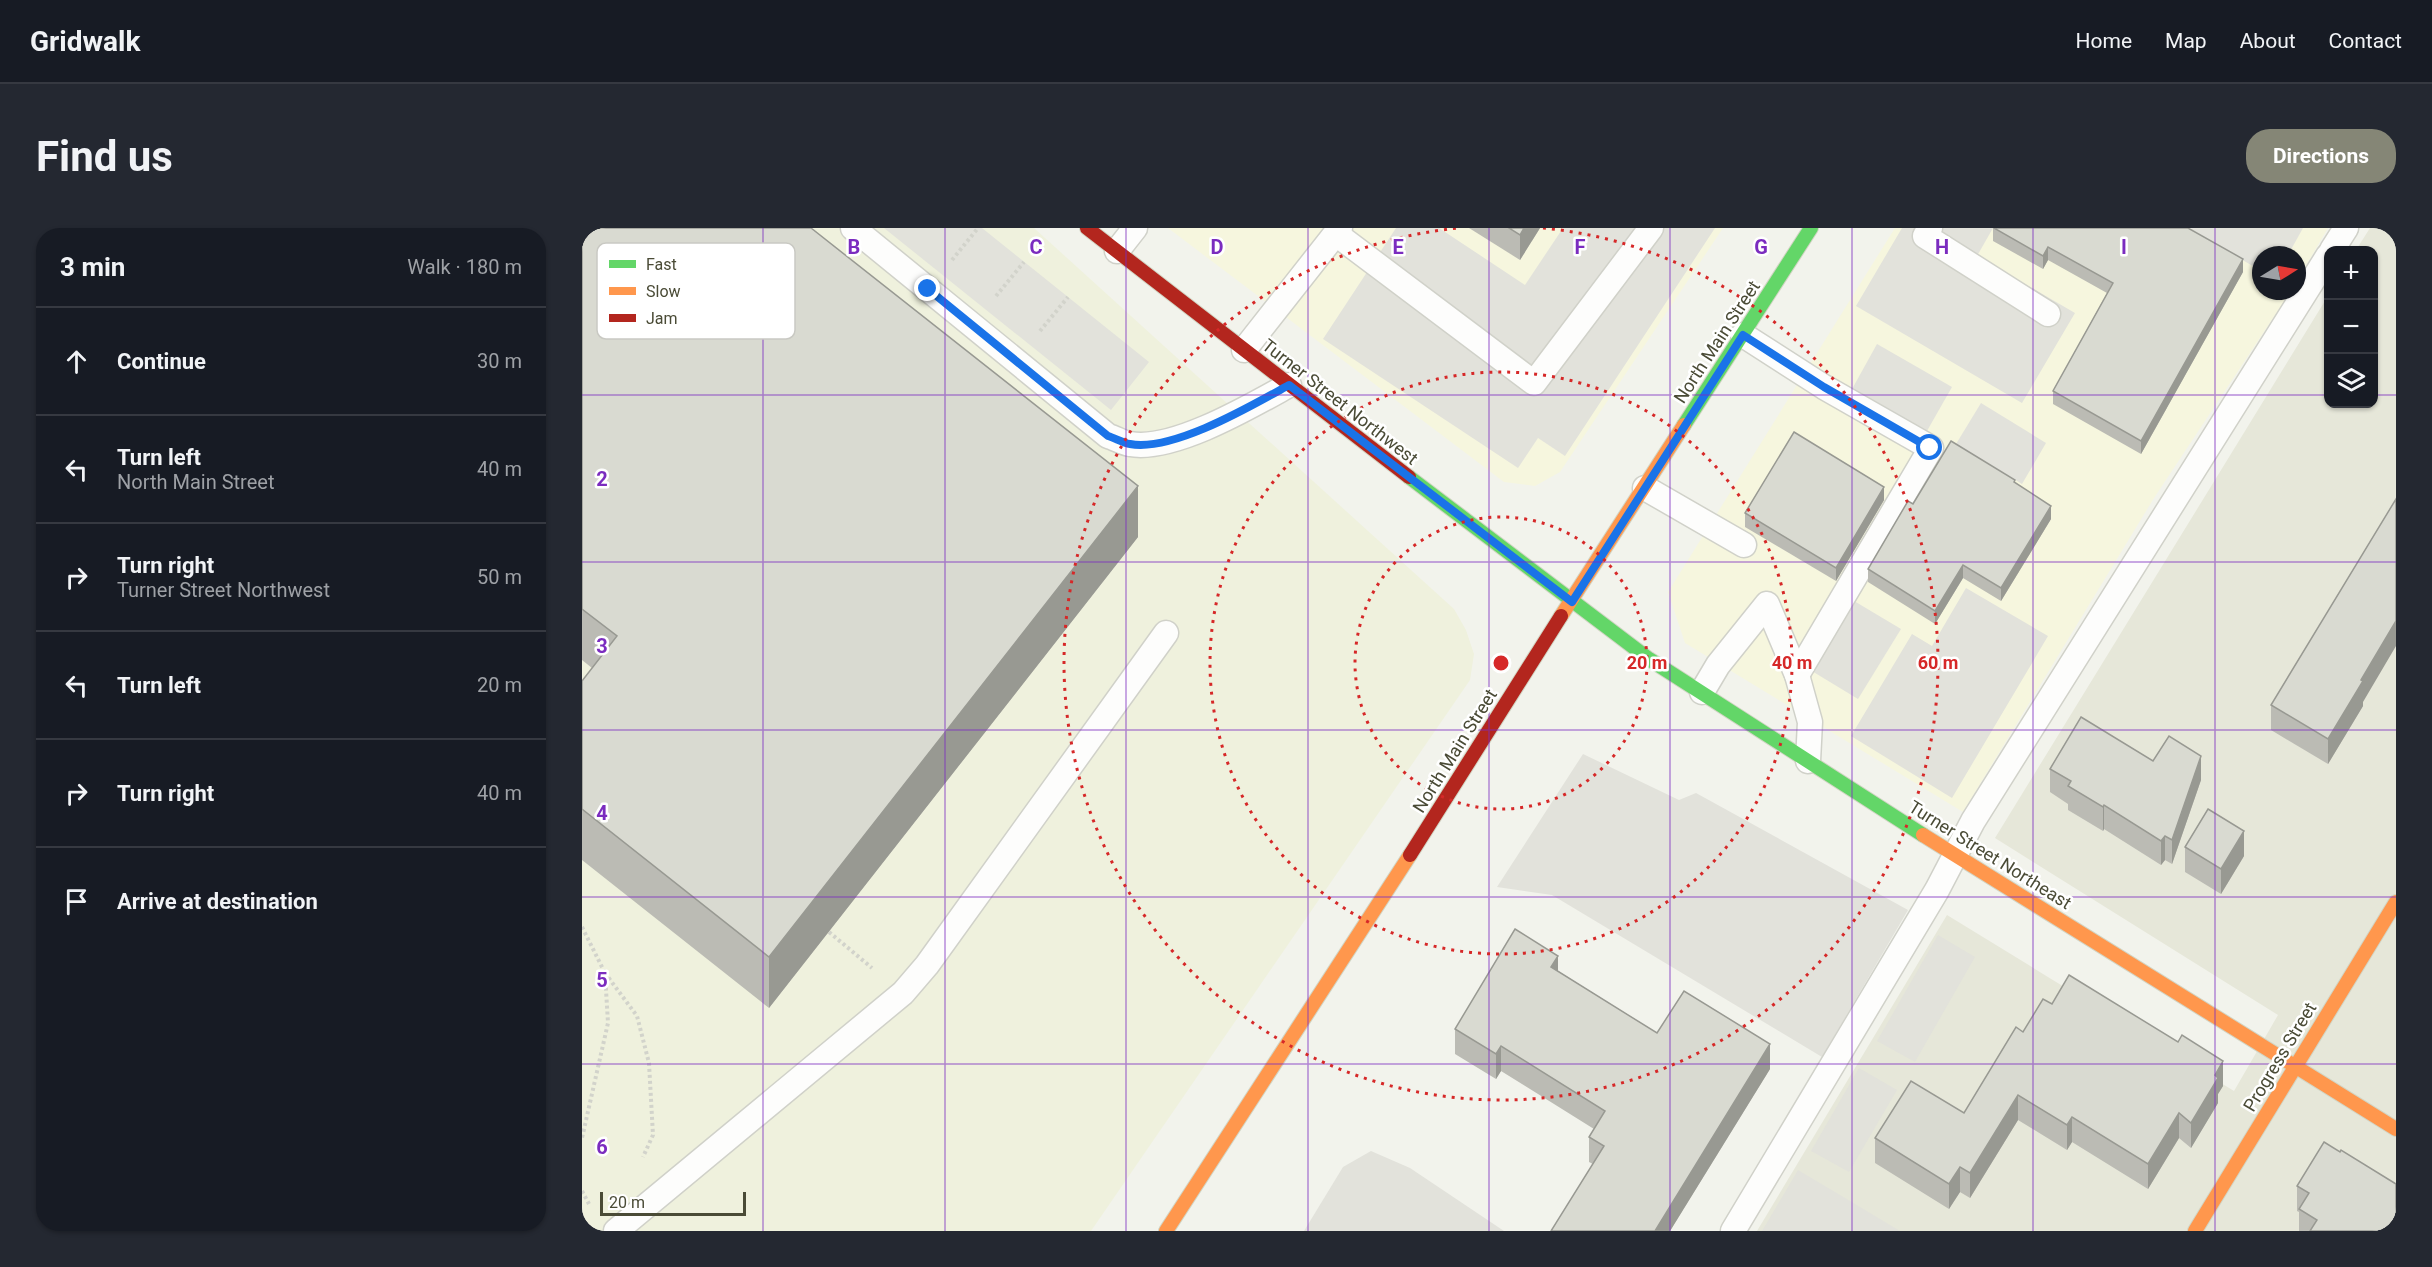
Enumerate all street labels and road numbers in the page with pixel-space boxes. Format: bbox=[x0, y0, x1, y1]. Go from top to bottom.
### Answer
street label: North Main Street bbox=[1669, 277, 1764, 407]
street label: Turner Street Northwest bbox=[1258, 334, 1422, 469]
street label: North Main Street bbox=[1408, 685, 1501, 816]
street label: Turner Street Northeast bbox=[1905, 796, 2076, 913]
street label: Progress Street bbox=[2239, 998, 2320, 1115]

